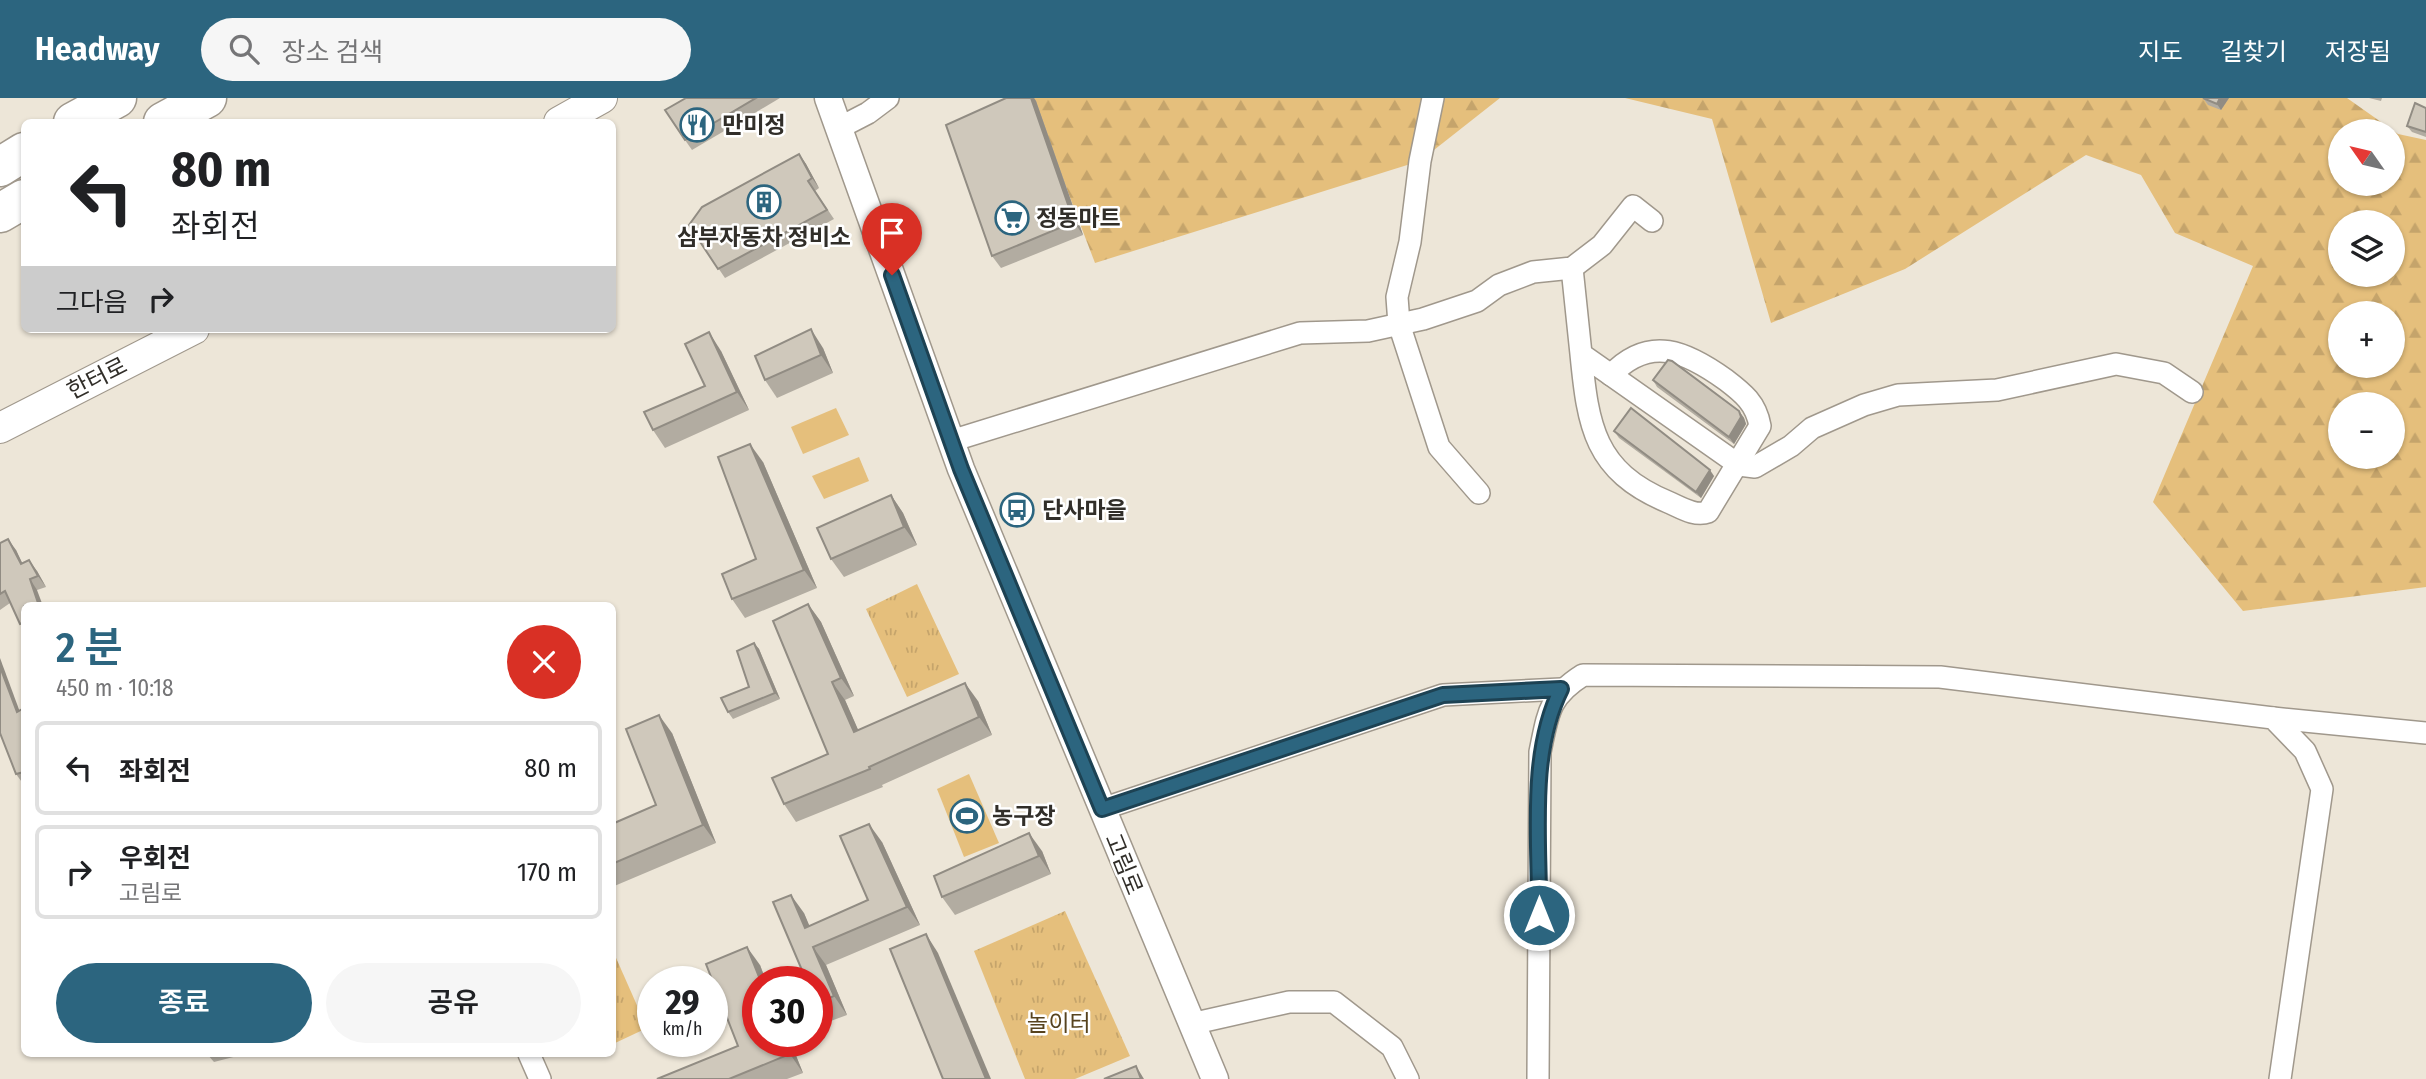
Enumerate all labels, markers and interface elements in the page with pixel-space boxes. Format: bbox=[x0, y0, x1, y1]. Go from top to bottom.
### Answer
search box bbox=[201, 18, 691, 81]
text: Headway bbox=[35, 29, 159, 69]
icon: search bbox=[225, 30, 263, 68]
text: 장소 검색 bbox=[281, 37, 383, 68]
text: 지도 bbox=[2138, 38, 2183, 66]
text: 길찾기 bbox=[2221, 38, 2287, 66]
text: 저장됨 bbox=[2325, 38, 2391, 66]
restaurant icon: 만미정 bbox=[678, 106, 716, 144]
place label: 만미정 bbox=[722, 111, 785, 139]
north arrow bbox=[2328, 119, 2404, 196]
map controls bbox=[2328, 119, 2405, 469]
text: 80 m bbox=[171, 140, 271, 199]
icon: left bbox=[56, 147, 147, 238]
building icon: 삼부자동차 정비소 bbox=[745, 183, 783, 221]
supermarket icon: 정동마트 bbox=[993, 199, 1031, 237]
pin bbox=[862, 203, 922, 275]
place label: 정동마트 bbox=[1036, 204, 1121, 232]
text: 좌회전 bbox=[171, 207, 259, 245]
button: layers bbox=[2328, 210, 2405, 287]
icon: arrive bbox=[873, 214, 911, 252]
place label: 삼부자동차 정비소 bbox=[677, 223, 851, 251]
icon: right bbox=[142, 280, 180, 318]
text: 그다음 bbox=[56, 287, 128, 318]
button: + bbox=[2328, 301, 2405, 378]
street label: 한터로 bbox=[62, 351, 132, 405]
button: − bbox=[2328, 392, 2405, 469]
bus stop icon: 단사마을 bbox=[998, 491, 1036, 529]
place label: 단사마을 bbox=[1042, 496, 1127, 524]
text: 2 분 bbox=[56, 623, 123, 673]
button: close bbox=[507, 625, 581, 699]
text: 450 m · 10:18 bbox=[56, 674, 174, 702]
icon: left bbox=[60, 749, 98, 787]
text: 80 m bbox=[524, 753, 577, 784]
text: 좌회전 bbox=[119, 756, 191, 787]
sports icon: 농구장 bbox=[948, 797, 986, 835]
place label: 농구장 bbox=[992, 802, 1055, 830]
street label: 고림로 bbox=[1099, 829, 1149, 899]
text: 우회전 bbox=[119, 843, 191, 874]
icon: right bbox=[60, 853, 98, 891]
text: 170 m bbox=[517, 857, 577, 888]
position arrow bbox=[1502, 878, 1576, 952]
text: 고림로 bbox=[119, 879, 182, 907]
button: 종료 bbox=[56, 963, 312, 1043]
button: 공유 bbox=[326, 963, 581, 1043]
speed limit sign: 30 bbox=[742, 966, 833, 1057]
text: 29 bbox=[665, 981, 700, 1023]
park label: 놀이터 bbox=[1027, 1009, 1091, 1037]
text: km/h bbox=[662, 1018, 703, 1040]

